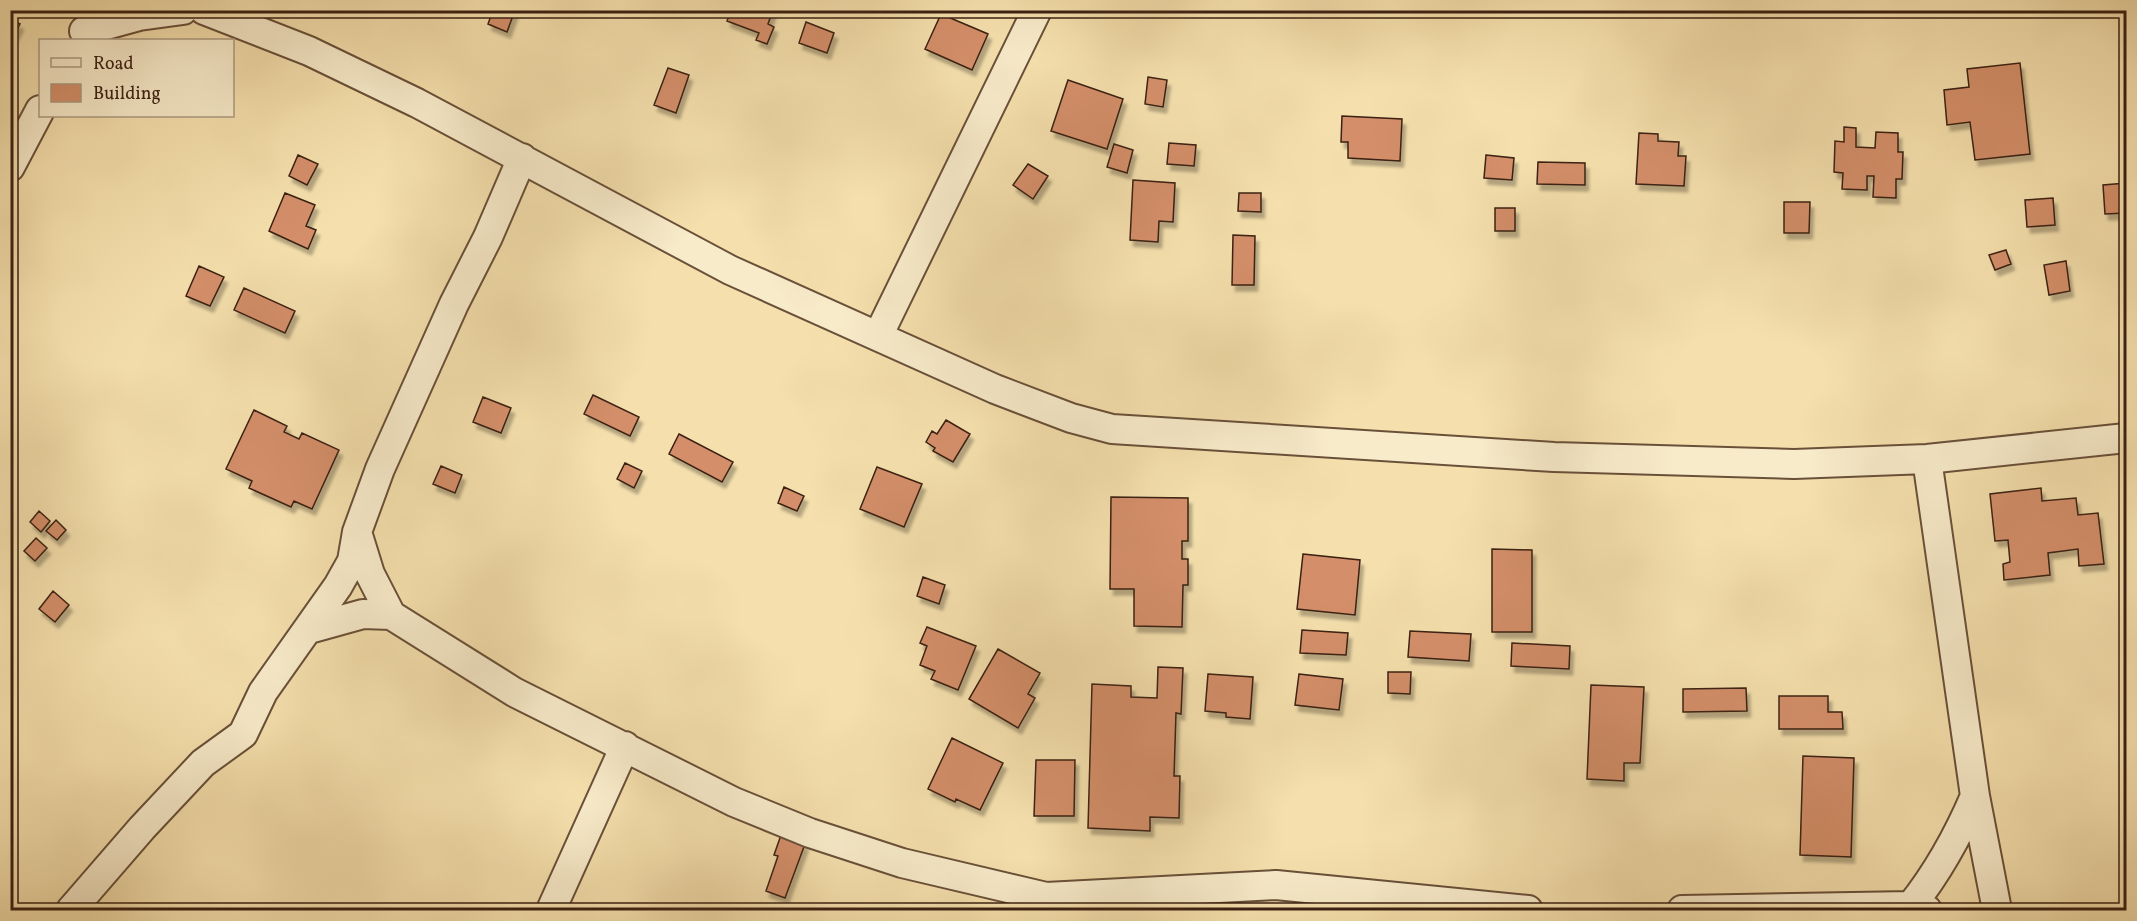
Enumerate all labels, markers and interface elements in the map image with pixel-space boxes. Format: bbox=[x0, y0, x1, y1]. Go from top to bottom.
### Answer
legend bbox=[39, 39, 234, 117]
text: Road bbox=[93, 52, 134, 77]
text: Building bbox=[93, 82, 161, 107]

